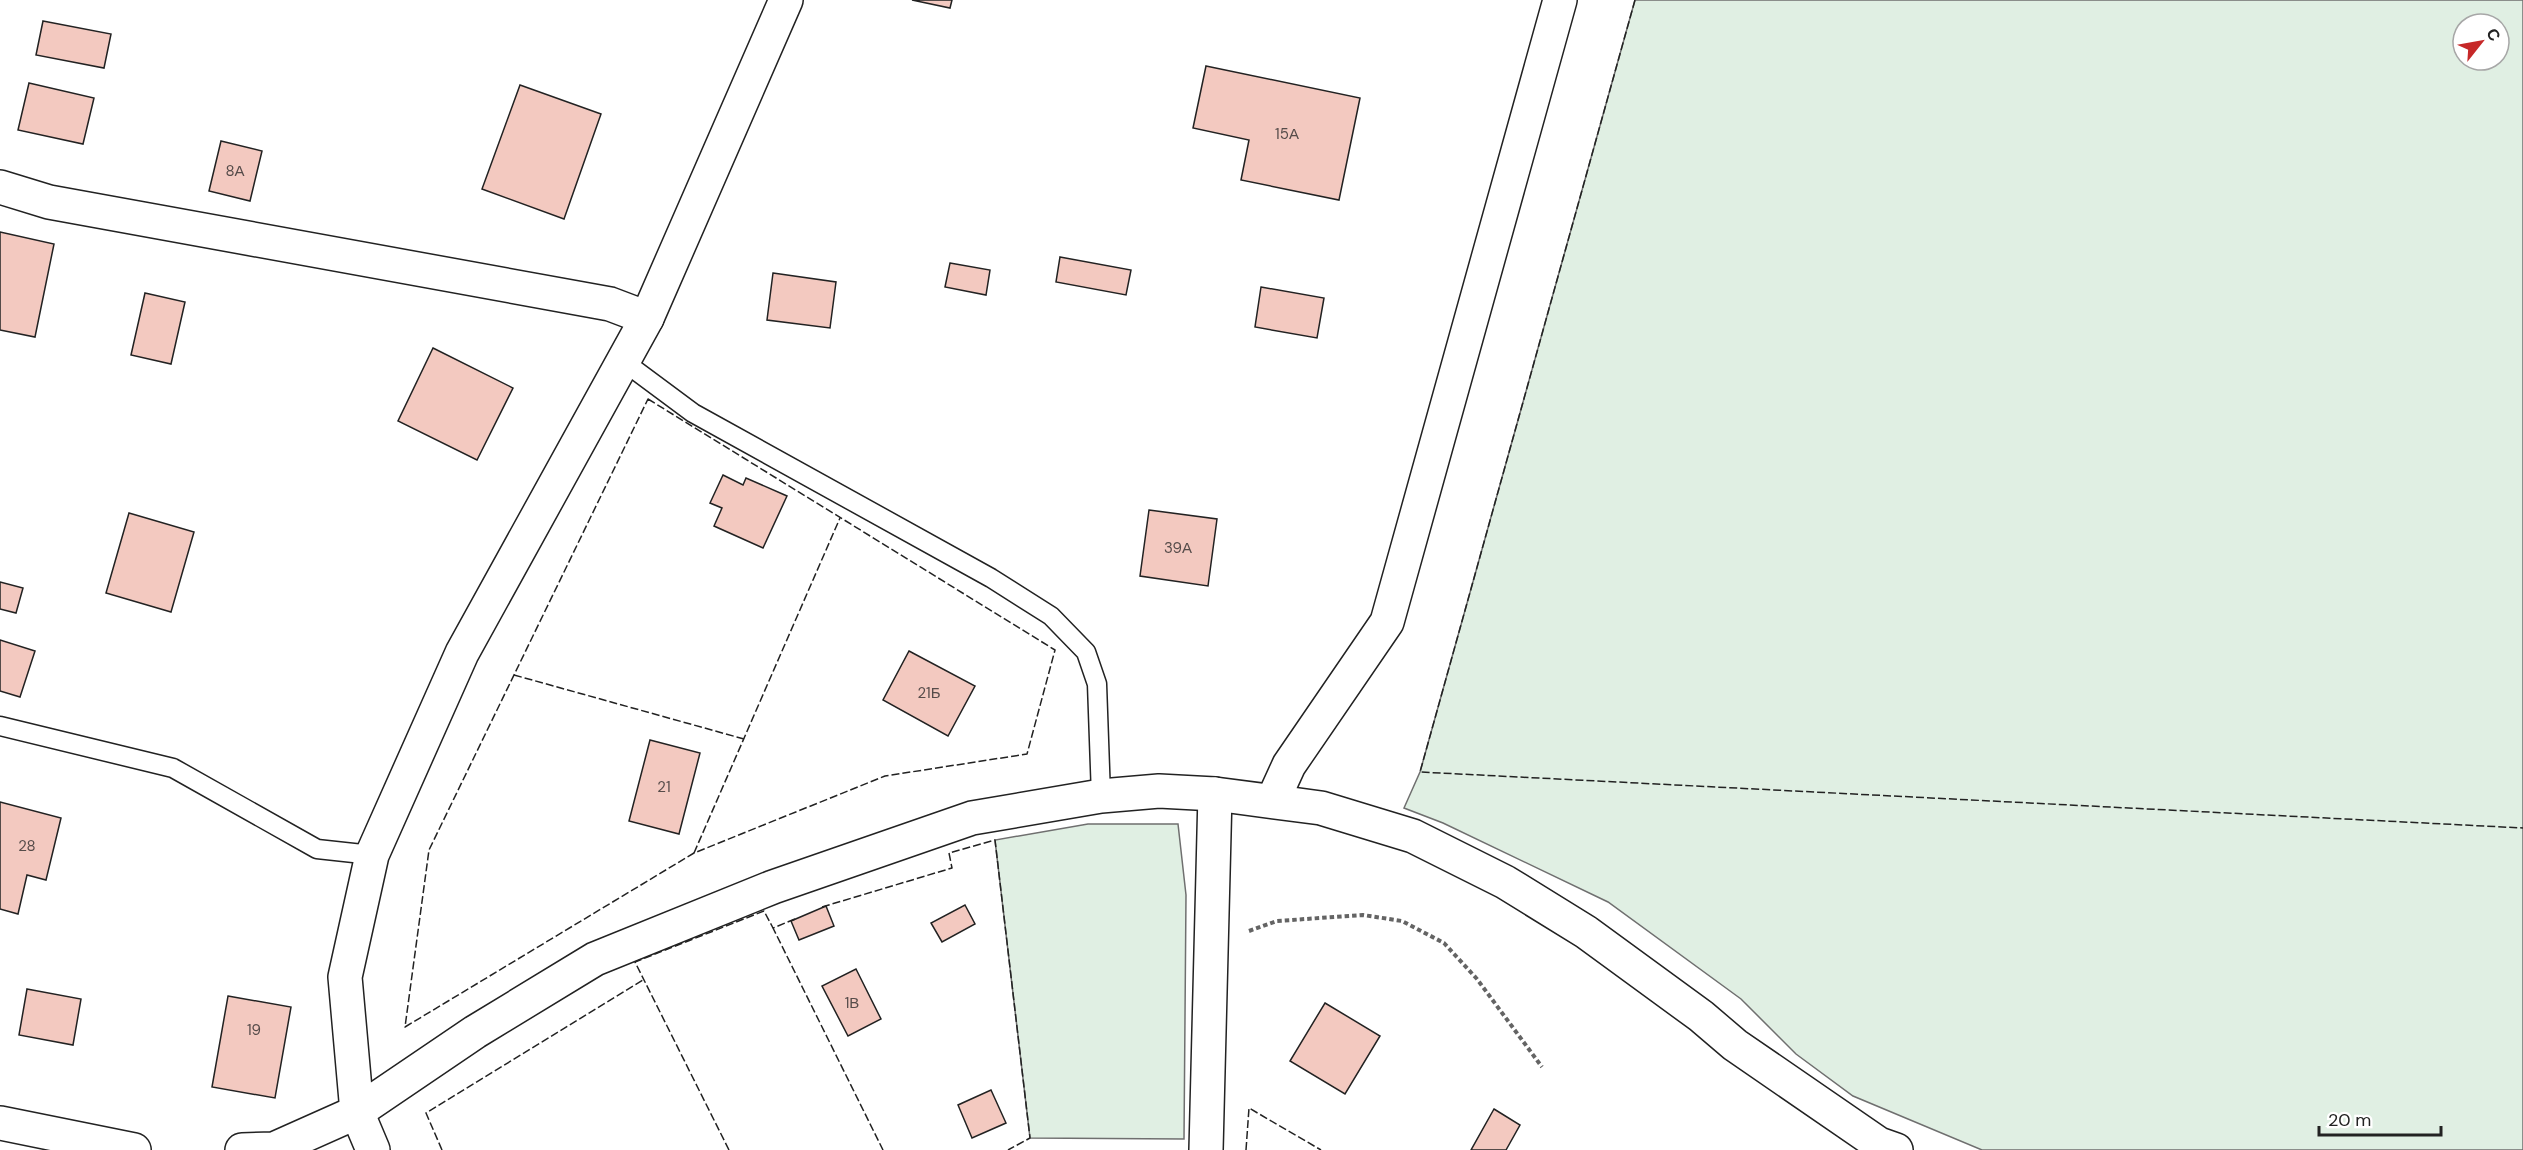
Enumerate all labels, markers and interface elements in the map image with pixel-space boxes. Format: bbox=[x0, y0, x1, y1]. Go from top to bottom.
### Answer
north arrow bbox=[2451, 12, 2511, 72]
text: С bbox=[2481, 24, 2506, 45]
house number: 15А bbox=[1275, 124, 1299, 144]
house number: 8А bbox=[225, 161, 245, 181]
house number: 39А bbox=[1164, 538, 1192, 558]
house number: 21Б bbox=[917, 683, 941, 703]
house number: 21 bbox=[657, 777, 671, 797]
house number: 28 bbox=[18, 836, 36, 856]
house number: 1В bbox=[845, 993, 859, 1013]
house number: 19 bbox=[247, 1020, 261, 1040]
scale bar bbox=[2319, 1099, 2440, 1137]
text: 20 m bbox=[2328, 1108, 2371, 1132]

